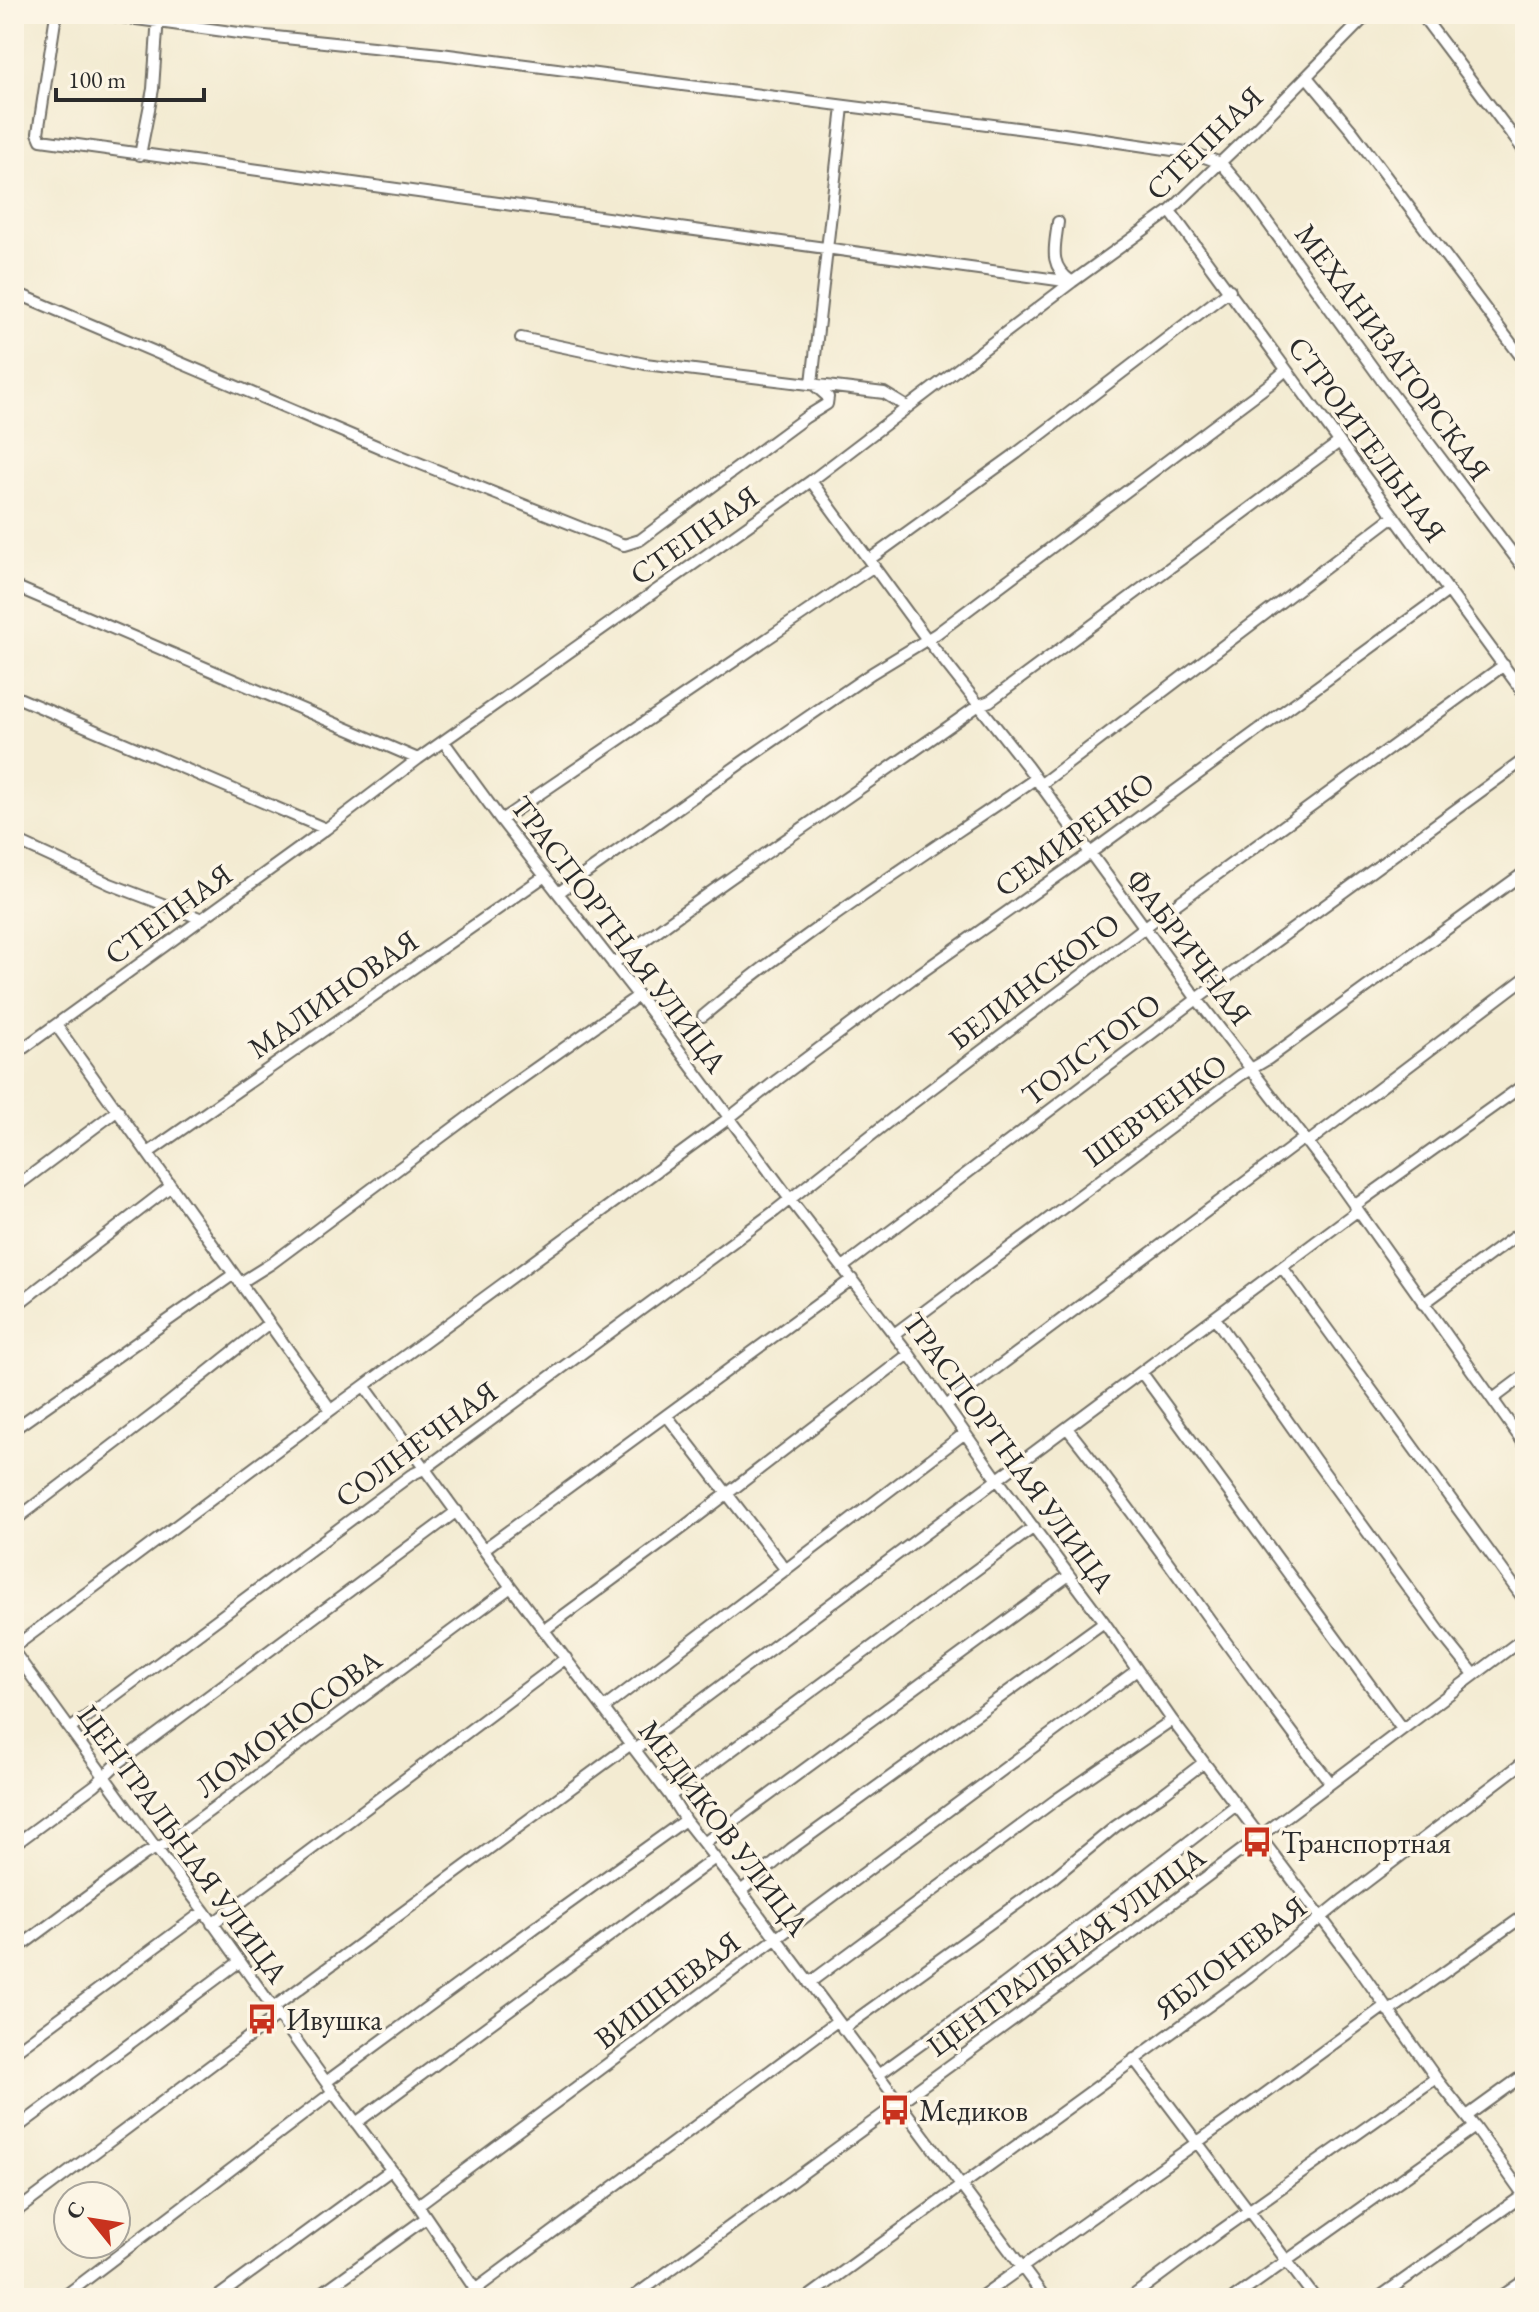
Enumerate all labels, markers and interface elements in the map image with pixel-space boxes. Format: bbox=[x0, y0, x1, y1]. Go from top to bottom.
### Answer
scale bar bbox=[56, 52, 204, 102]
text: 100 m bbox=[68, 64, 126, 95]
street label: СТЕПНАЯ bbox=[1137, 77, 1271, 209]
street label: МЕХАНИЗАТОРСКАЯ bbox=[1287, 216, 1499, 488]
street label: СТРОИТЕЛЬНАЯ bbox=[1279, 328, 1455, 550]
street label: СТЕПНАЯ bbox=[622, 476, 766, 594]
street label: СЕМИРЕНКО bbox=[986, 763, 1162, 905]
street label: ТРАСПОРТНАЯ УЛИЦА bbox=[502, 788, 736, 1081]
street label: СТЕПНАЯ bbox=[97, 855, 239, 973]
street label: ФАБРИЧНАЯ bbox=[1117, 861, 1261, 1033]
street label: БЕЛИНСКОГО bbox=[941, 904, 1127, 1058]
street label: МАЛИНОВАЯ bbox=[240, 921, 426, 1067]
street label: ТОЛСТОГО bbox=[1014, 984, 1168, 1114]
street label: ШЕВЧЕНКО bbox=[1075, 1045, 1235, 1175]
street label: ТРАСПОРТНАЯ УЛИЦА bbox=[894, 1304, 1124, 1600]
street label: СОЛНЕЧНАЯ bbox=[327, 1372, 505, 1516]
street label: ЛОМОНОСОВА bbox=[187, 1640, 389, 1806]
street label: ЦЕНТРАЛЬНАЯ УЛИЦА bbox=[69, 1697, 297, 1991]
street label: МЕДИКОВ УЛИЦА bbox=[630, 1712, 818, 1944]
place label: Транспортная bbox=[1281, 1823, 1451, 1862]
bus stop icon: Транспортная bbox=[1240, 1825, 1274, 1859]
street label: ЦЕНТРАЛЬНАЯ УЛИЦА bbox=[919, 1837, 1213, 2065]
street label: ЯБЛОНЕВАЯ bbox=[1145, 1887, 1314, 2028]
street label: ВИШНЕВАЯ bbox=[586, 1923, 748, 2057]
place label: Ивушка bbox=[286, 2000, 382, 2039]
bus stop icon: Ивушка bbox=[245, 2002, 279, 2036]
place label: Медиков bbox=[919, 2091, 1028, 2130]
bus stop icon: Медиков bbox=[878, 2093, 912, 2127]
north arrow bbox=[52, 2180, 132, 2260]
text: С bbox=[59, 2196, 92, 2224]

